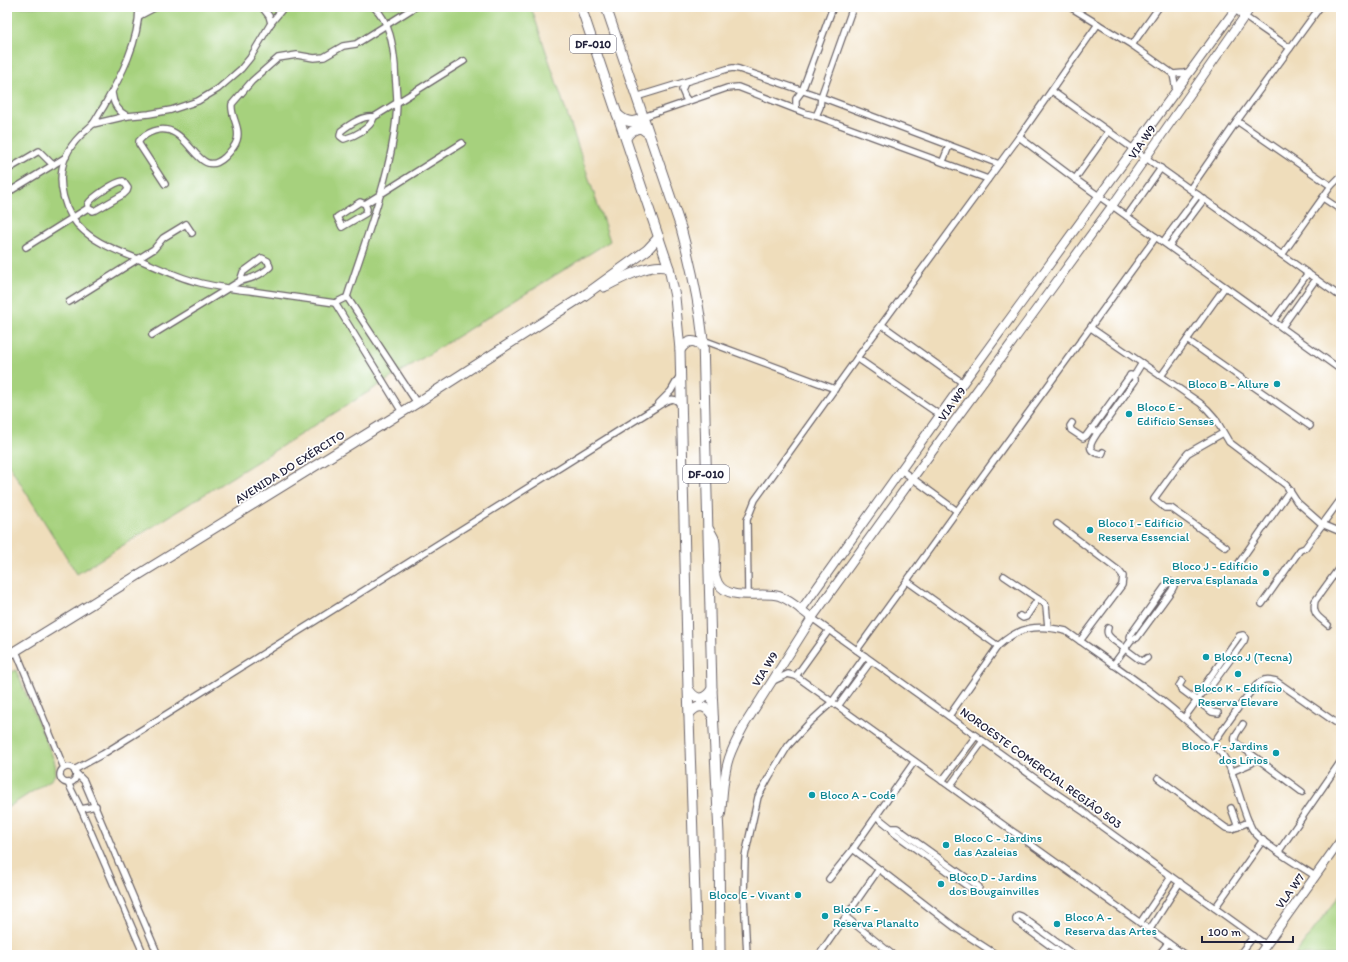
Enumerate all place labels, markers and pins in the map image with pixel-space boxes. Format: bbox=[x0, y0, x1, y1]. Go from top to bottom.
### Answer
place label: Bloco B - Allure bbox=[1188, 377, 1269, 391]
marker: Bloco B - Allure bbox=[1272, 379, 1282, 389]
place label: Bloco E - Edifício Senses bbox=[1137, 400, 1214, 428]
marker: Bloco E - Edifício Senses bbox=[1124, 409, 1134, 419]
place label: Bloco I - Edifício Reserva Essencial bbox=[1098, 516, 1190, 544]
marker: Bloco I - Edifício Reserva Essencial bbox=[1085, 525, 1095, 535]
place label: Bloco J - Edifício Reserva Esplanada bbox=[1162, 559, 1259, 587]
marker: Bloco J - Edifício Reserva Esplanada bbox=[1261, 568, 1271, 578]
place label: Bloco J (Tecna) bbox=[1214, 650, 1292, 664]
marker: Bloco J (Tecna) bbox=[1201, 652, 1211, 662]
marker: Bloco K - Edifício Reserva Elevare bbox=[1233, 669, 1243, 679]
place label: Bloco K - Edifício Reserva Elevare bbox=[1194, 681, 1282, 709]
place label: Bloco F - Jardins dos Lírios bbox=[1181, 739, 1268, 767]
marker: Bloco F - Jardins dos Lírios bbox=[1271, 748, 1281, 758]
place label: Bloco A - Code bbox=[820, 788, 896, 802]
marker: Bloco A - Code bbox=[807, 790, 817, 800]
place label: Bloco C - Jardins das Azaleias bbox=[954, 831, 1042, 859]
marker: Bloco C - Jardins das Azaleias bbox=[941, 840, 951, 850]
place label: Bloco D - Jardins dos Bougainvilles bbox=[949, 870, 1039, 898]
marker: Bloco D - Jardins dos Bougainvilles bbox=[936, 879, 946, 889]
place label: Bloco E - Vivant bbox=[709, 888, 790, 902]
marker: Bloco E - Vivant bbox=[793, 890, 803, 900]
place label: Bloco F - Reserva Planalto bbox=[833, 902, 919, 930]
place label: Bloco A - Reserva das Artes bbox=[1065, 910, 1157, 938]
marker: Bloco F - Reserva Planalto bbox=[820, 911, 830, 921]
marker: Bloco A - Reserva das Artes bbox=[1052, 919, 1062, 929]

